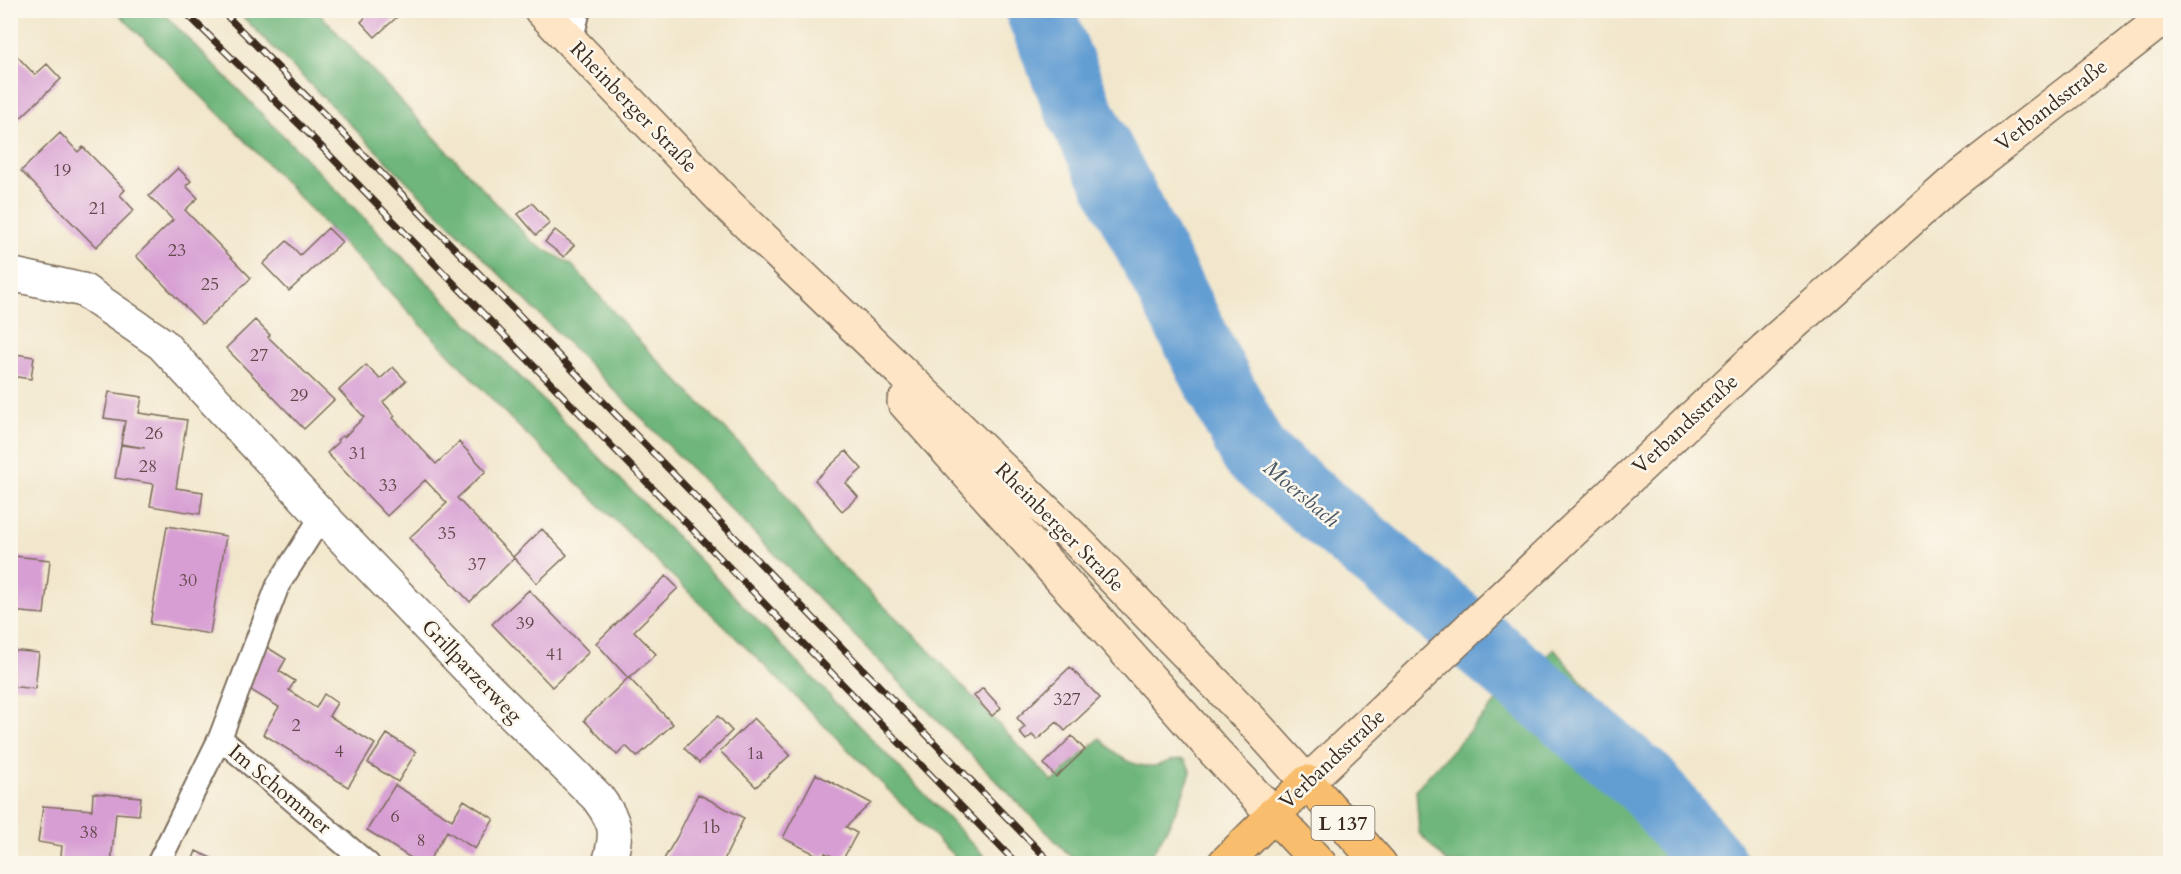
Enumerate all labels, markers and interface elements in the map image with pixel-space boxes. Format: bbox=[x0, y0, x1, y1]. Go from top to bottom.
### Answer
street label: Rheinberger Straße bbox=[563, 35, 704, 179]
street label: Verbandsstraße bbox=[1989, 52, 2114, 159]
house number: 19 bbox=[53, 158, 71, 183]
house number: 21 bbox=[89, 196, 107, 221]
house number: 23 bbox=[168, 238, 186, 263]
house number: 25 bbox=[201, 272, 219, 297]
house number: 27 bbox=[250, 343, 268, 368]
street label: Verbandsstraße bbox=[1626, 368, 1745, 481]
house number: 29 bbox=[290, 383, 308, 408]
house number: 26 bbox=[145, 421, 163, 446]
house number: 31 bbox=[349, 441, 367, 466]
water label: Moersbach bbox=[1257, 453, 1346, 535]
house number: 28 bbox=[139, 454, 157, 479]
street label: Rheinberger Straße bbox=[988, 456, 1131, 599]
house number: 33 bbox=[379, 473, 397, 498]
house number: 35 bbox=[438, 521, 456, 546]
house number: 37 bbox=[468, 552, 486, 577]
house number: 30 bbox=[179, 568, 197, 593]
house number: 39 bbox=[516, 611, 534, 636]
street label: Grillparzerweg bbox=[415, 613, 529, 730]
house number: 41 bbox=[546, 642, 564, 667]
house number: 327 bbox=[1053, 687, 1081, 712]
street label: Verbandsstraße bbox=[1273, 703, 1392, 816]
house number: 2 bbox=[291, 713, 301, 738]
street label: Im Schommer bbox=[222, 738, 338, 841]
house number: 4 bbox=[334, 739, 344, 764]
house number: 1a bbox=[747, 741, 764, 766]
house number: 6 bbox=[390, 804, 400, 829]
road number: L 137 bbox=[1312, 806, 1374, 840]
house number: 1b bbox=[702, 815, 720, 840]
house number: 38 bbox=[80, 820, 98, 845]
house number: 8 bbox=[416, 828, 426, 853]

